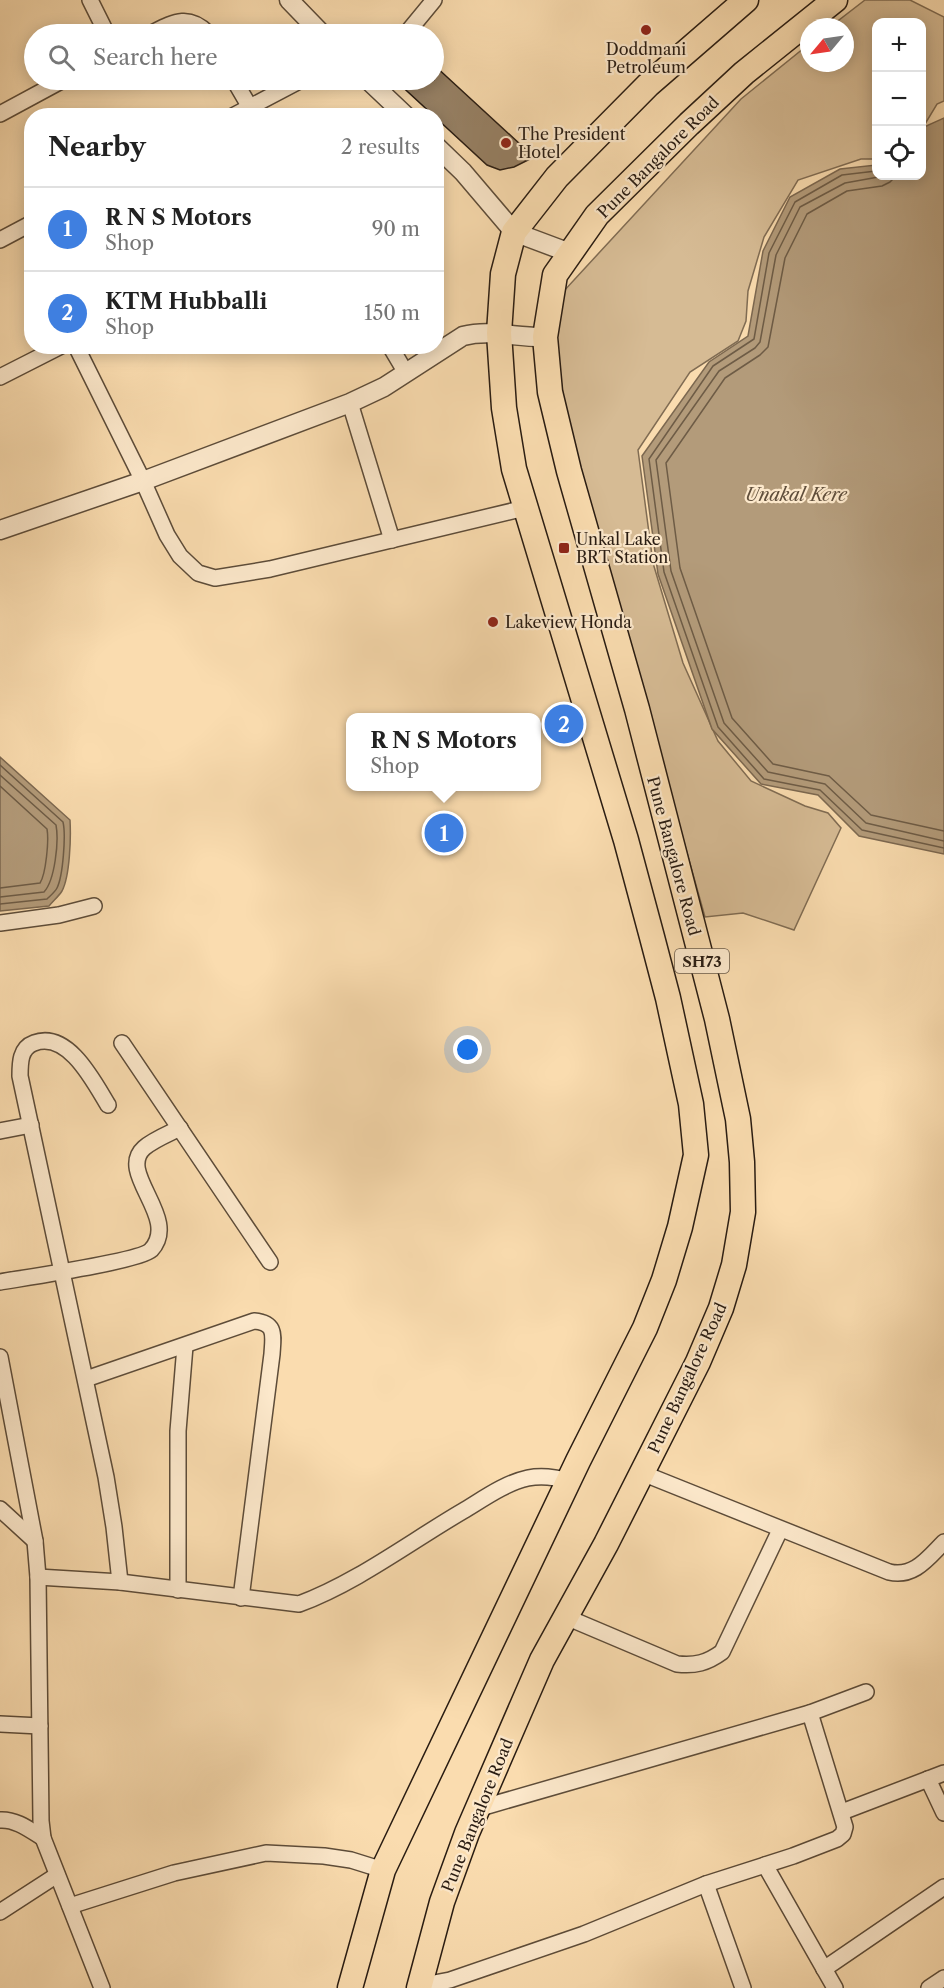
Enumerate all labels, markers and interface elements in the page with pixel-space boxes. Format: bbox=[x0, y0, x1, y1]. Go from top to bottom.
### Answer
north arrow bbox=[800, 18, 854, 72]
map controls bbox=[872, 18, 926, 180]
button: + bbox=[872, 18, 926, 72]
marker: Doddmani Petroleum bbox=[639, 23, 653, 37]
search box bbox=[24, 24, 444, 90]
place label: Doddmani Petroleum bbox=[606, 39, 686, 77]
icon: search bbox=[45, 41, 78, 74]
text: Search here bbox=[93, 44, 218, 71]
button: − bbox=[872, 72, 926, 126]
street label: Pune Bangalore Road bbox=[593, 92, 723, 222]
place label: The President Hotel bbox=[518, 124, 626, 162]
button: locate bbox=[872, 126, 926, 180]
text: Nearby bbox=[48, 131, 146, 163]
text: 2 results bbox=[341, 135, 420, 159]
marker: The President Hotel bbox=[499, 136, 513, 150]
text: R N S Motors bbox=[105, 204, 252, 231]
text: 1 bbox=[63, 217, 72, 241]
text: 90 m bbox=[372, 217, 420, 241]
text: Shop bbox=[105, 231, 154, 255]
text: KTM Hubballi bbox=[105, 288, 267, 315]
text: 2 bbox=[62, 301, 73, 325]
text: 150 m bbox=[364, 301, 420, 325]
text: Shop bbox=[105, 315, 154, 339]
water label: Unakal Kere bbox=[745, 484, 848, 506]
place label: Unkal Lake BRT Station bbox=[576, 529, 668, 567]
marker: Unkal Lake BRT Station bbox=[557, 541, 571, 555]
place label: Lakeview Honda bbox=[505, 612, 632, 632]
marker: Lakeview Honda bbox=[486, 615, 500, 629]
pin: 2 bbox=[544, 702, 584, 746]
popup bbox=[346, 713, 541, 791]
text: R N S Motors bbox=[370, 727, 517, 754]
text: Shop bbox=[370, 754, 419, 778]
street label: Pune Bangalore Road bbox=[643, 774, 705, 938]
pin: 1 bbox=[424, 810, 464, 856]
road number: SH73 bbox=[675, 949, 729, 973]
your location bbox=[453, 1035, 482, 1064]
street label: Pune Bangalore Road bbox=[643, 1299, 731, 1457]
street label: Pune Bangalore Road bbox=[437, 1735, 517, 1895]

